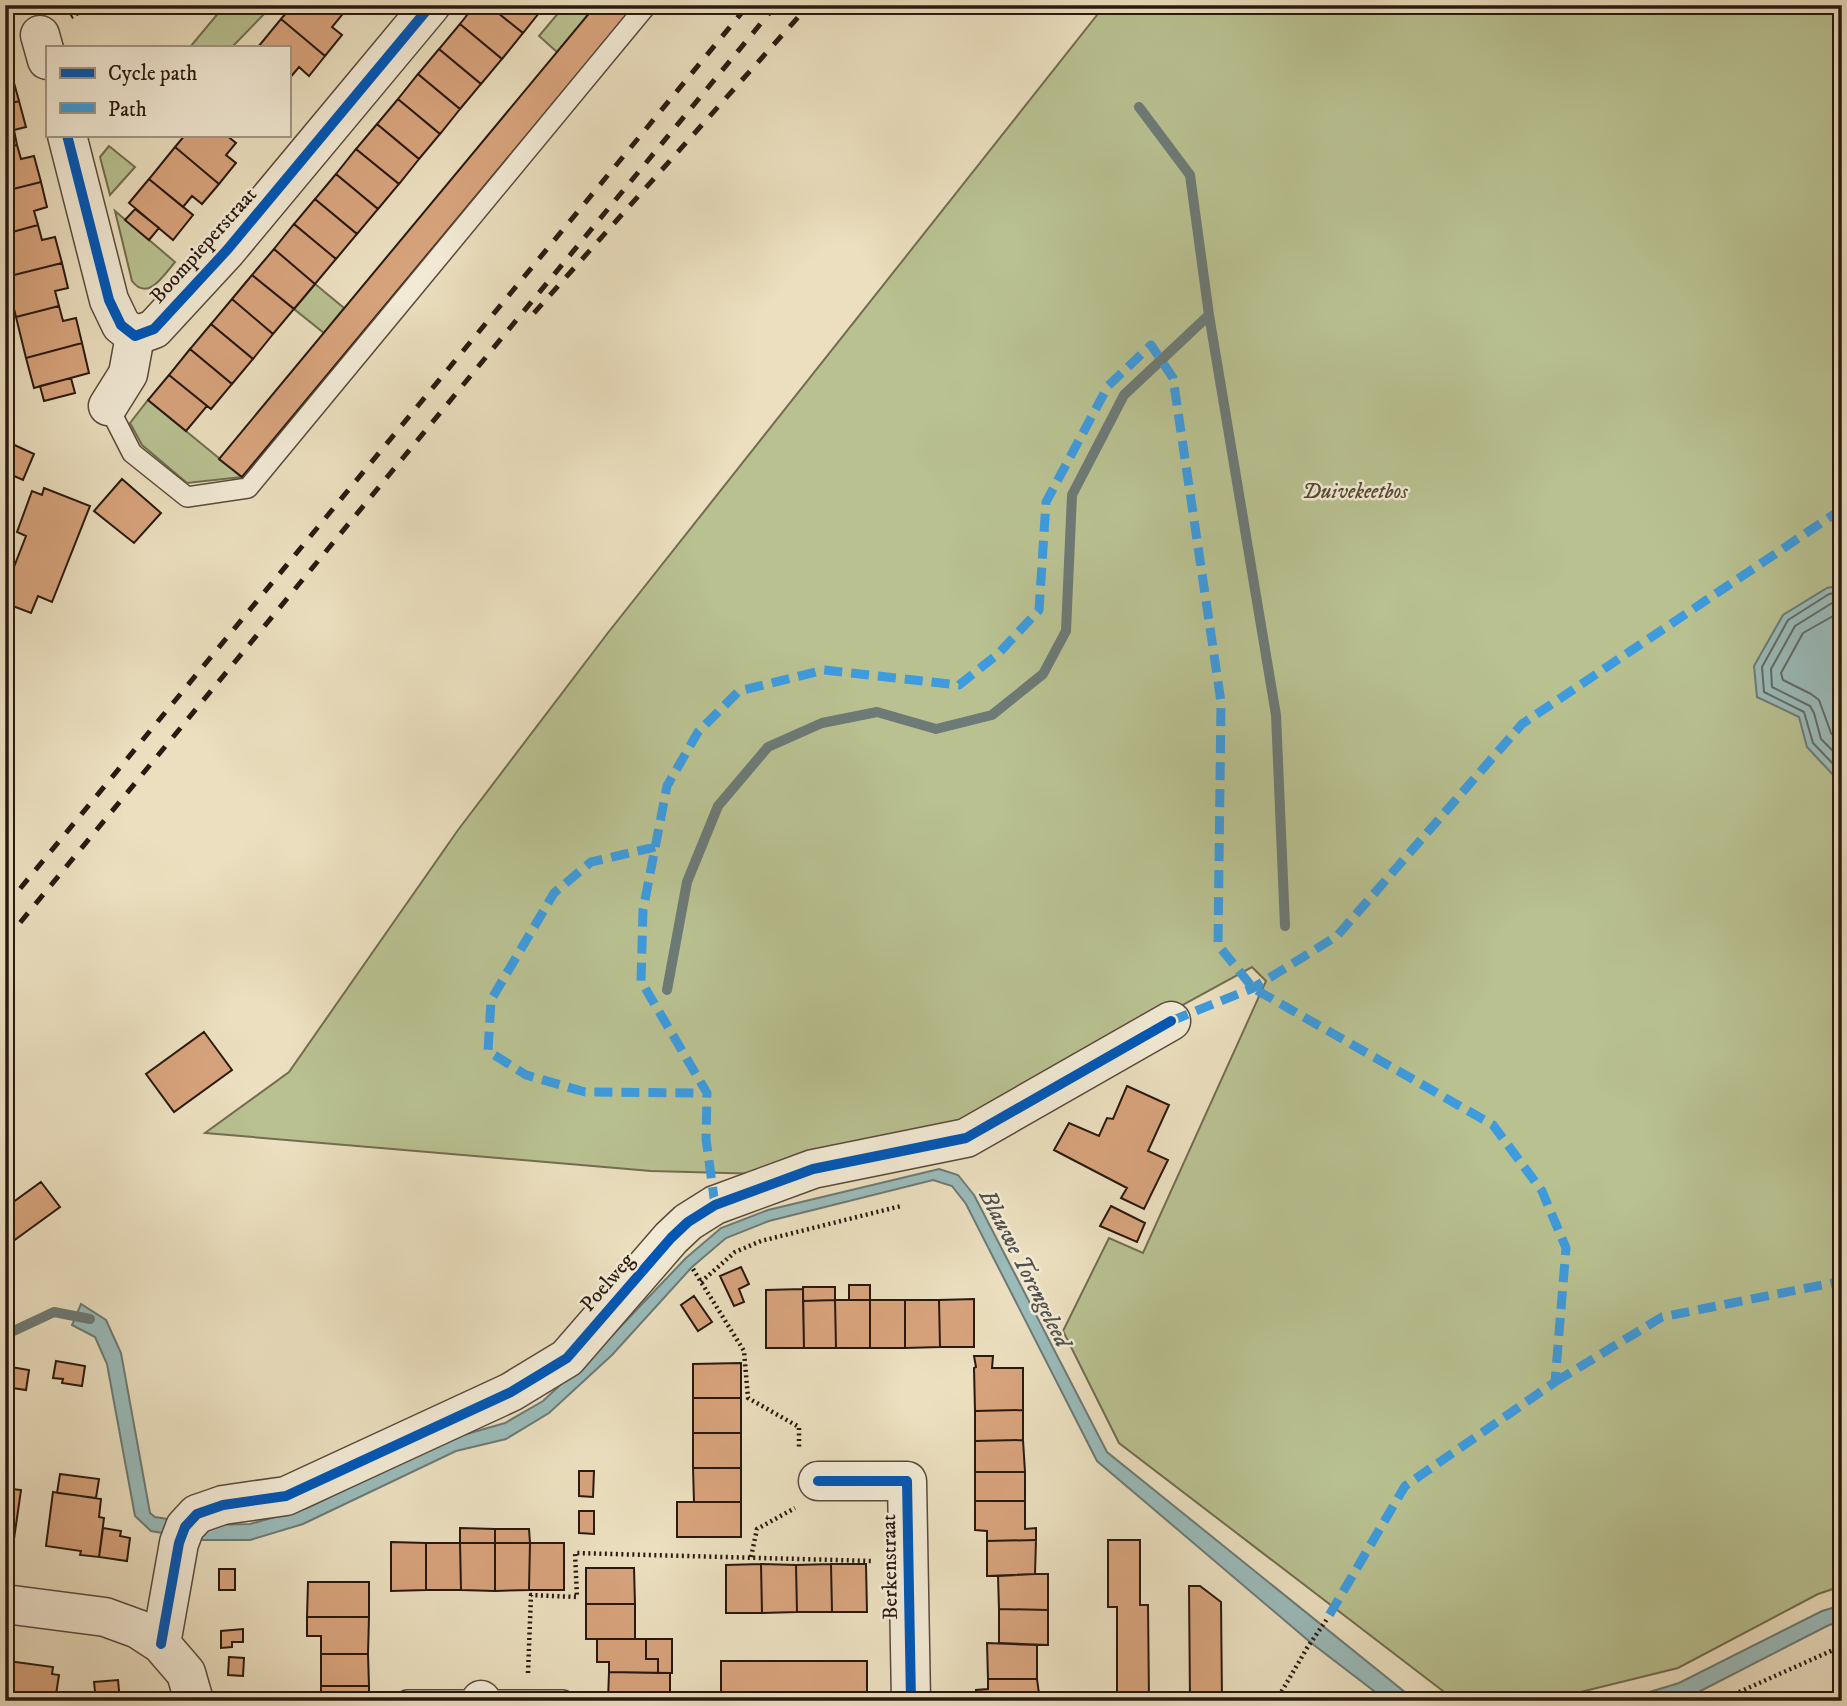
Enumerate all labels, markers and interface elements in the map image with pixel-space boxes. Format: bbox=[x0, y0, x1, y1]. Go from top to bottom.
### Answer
legend bbox=[46, 46, 290, 136]
text: Cycle path bbox=[108, 61, 197, 87]
text: Path bbox=[108, 97, 147, 123]
street label: Boompieperstraat bbox=[145, 182, 263, 309]
park label: Duivekeetbos bbox=[1302, 479, 1408, 505]
water label: Blauwe Torengeleed bbox=[972, 1184, 1078, 1355]
street label: Poelweg bbox=[575, 1247, 641, 1317]
street label: Berkenstraat bbox=[876, 1514, 904, 1620]

